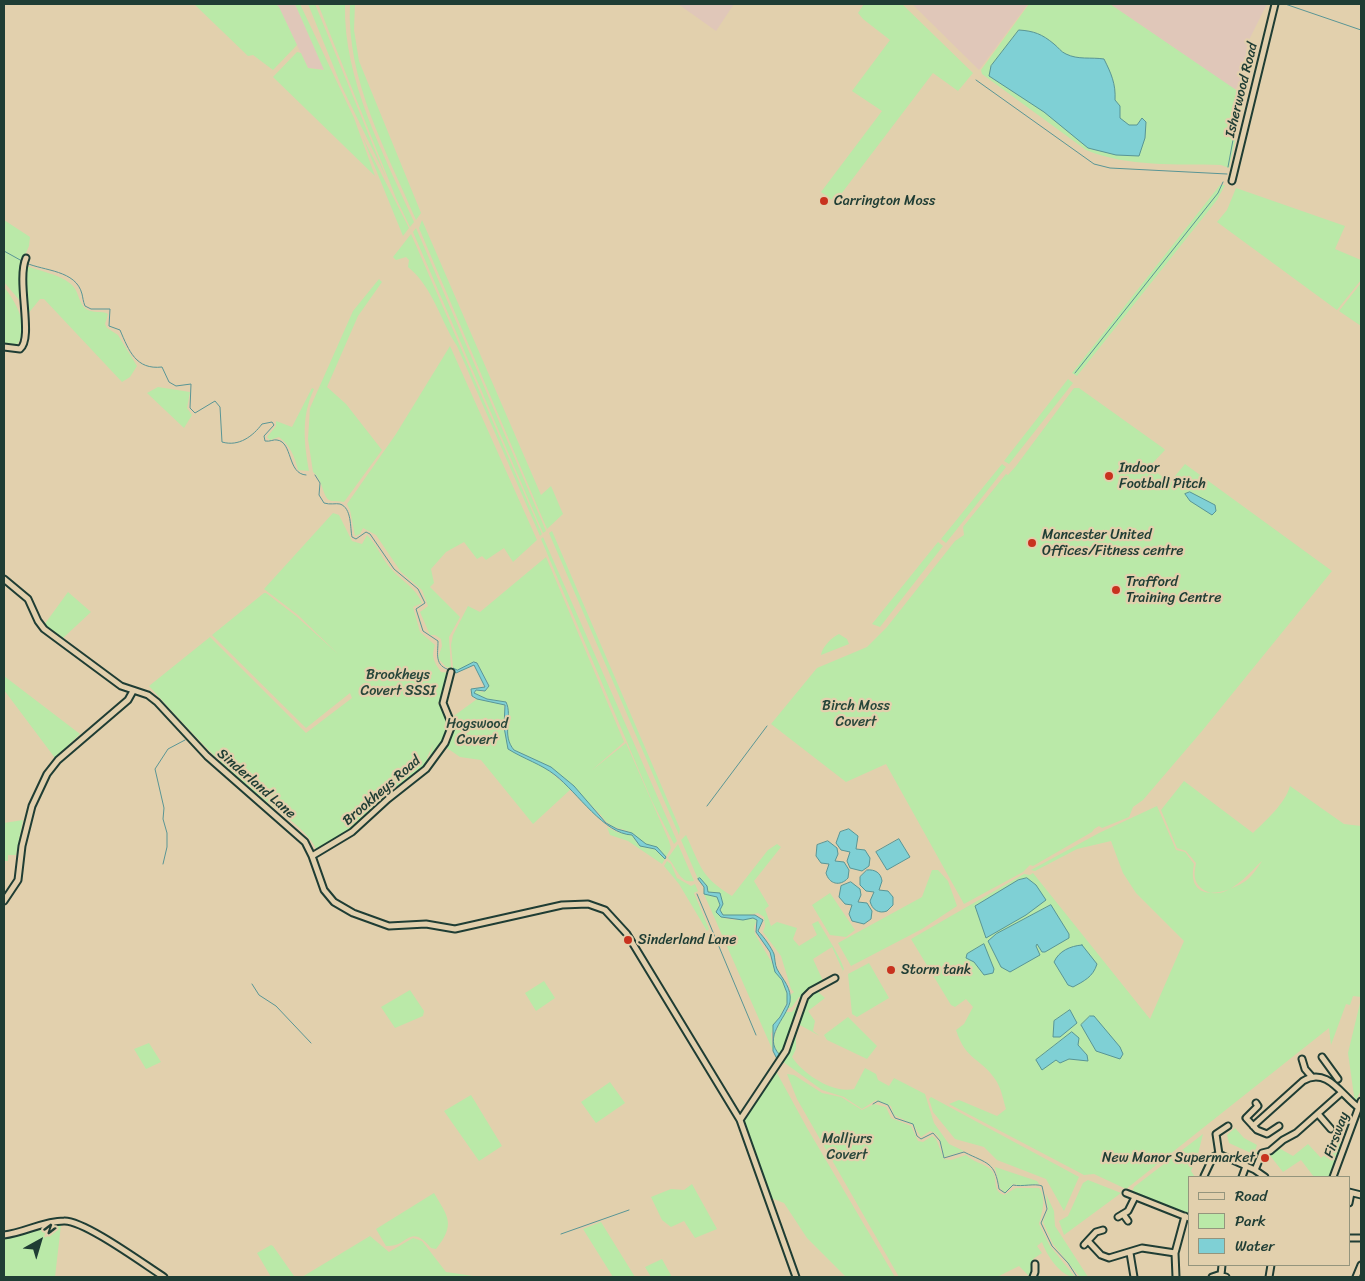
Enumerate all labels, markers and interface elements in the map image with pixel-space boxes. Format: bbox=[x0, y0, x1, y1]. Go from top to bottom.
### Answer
street label: Isherwood Road bbox=[1222, 41, 1262, 139]
place label: Carrington Moss bbox=[834, 193, 935, 209]
marker: Carrington Moss bbox=[818, 195, 830, 207]
place label: Indoor Football Pitch bbox=[1119, 460, 1206, 492]
marker: Indoor Football Pitch bbox=[1103, 470, 1115, 482]
place label: Mancester United Offices/Fitness centre bbox=[1042, 527, 1183, 560]
marker: Mancester United Offices/Fitness centre bbox=[1026, 537, 1038, 549]
place label: Trafford Training Centre bbox=[1126, 574, 1221, 606]
marker: Trafford Training Centre bbox=[1110, 584, 1122, 596]
park label: Brookheys Covert SSSI bbox=[360, 667, 436, 700]
park label: Birch Moss Covert bbox=[822, 698, 890, 730]
park label: Hogswood Covert bbox=[446, 716, 508, 749]
street label: Sinderland Lane bbox=[213, 745, 299, 823]
street label: Brookheys Road bbox=[340, 753, 424, 829]
place label: Sinderland Lane bbox=[638, 932, 736, 948]
marker: Sinderland Lane bbox=[622, 934, 634, 946]
place label: Storm tank bbox=[901, 962, 971, 978]
marker: Storm tank bbox=[885, 964, 897, 976]
street label: Firsway bbox=[1321, 1110, 1353, 1160]
park label: Malljurs Covert bbox=[822, 1131, 872, 1164]
place label: New Manor Supermarket bbox=[1102, 1150, 1255, 1166]
marker: New Manor Supermarket bbox=[1259, 1152, 1271, 1164]
legend bbox=[1188, 1176, 1350, 1266]
text: Road bbox=[1235, 1183, 1267, 1209]
text: Park bbox=[1235, 1208, 1266, 1234]
north arrow bbox=[15, 1216, 65, 1266]
text: N bbox=[38, 1216, 61, 1242]
text: Water bbox=[1235, 1233, 1275, 1259]

